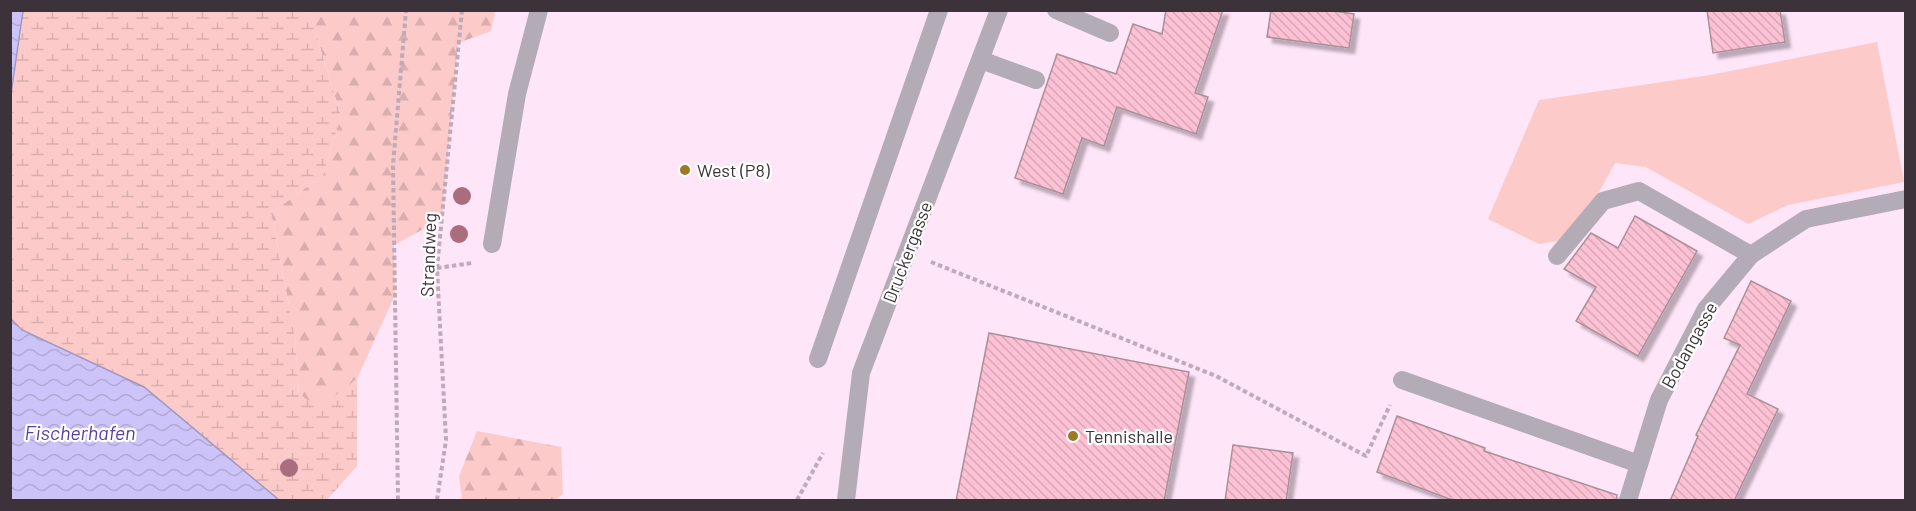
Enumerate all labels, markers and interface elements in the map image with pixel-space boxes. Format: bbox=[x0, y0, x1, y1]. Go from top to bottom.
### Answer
place label: West (P8) bbox=[697, 159, 770, 181]
marker: West (P8) bbox=[678, 163, 692, 177]
street label: Druckergasse bbox=[878, 198, 936, 306]
street label: Strandweg bbox=[416, 213, 440, 297]
street label: Bodangasse bbox=[1656, 298, 1722, 392]
water label: Fischerhafen bbox=[25, 420, 135, 444]
place label: Tennishalle bbox=[1085, 425, 1173, 447]
marker: Tennishalle bbox=[1066, 429, 1080, 443]

